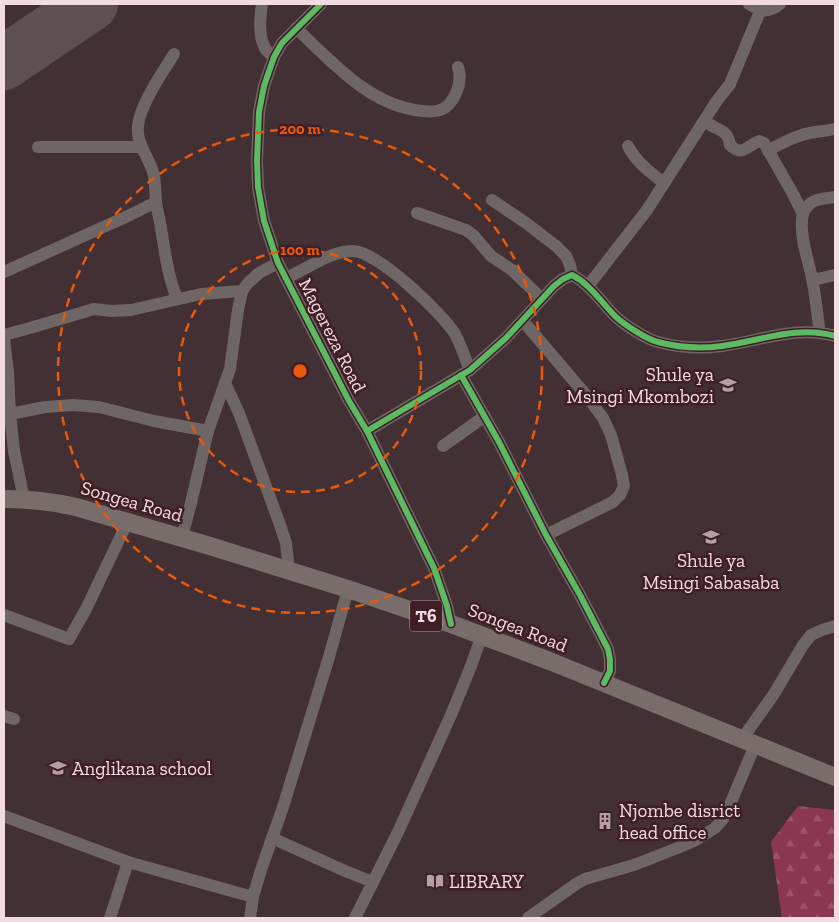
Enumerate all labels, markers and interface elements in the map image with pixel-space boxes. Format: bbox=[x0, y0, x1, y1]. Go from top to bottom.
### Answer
text: 200 m bbox=[279, 120, 321, 138]
text: 100 m bbox=[280, 241, 320, 259]
street label: Magereza Road bbox=[294, 274, 371, 397]
centre of rings bbox=[291, 362, 309, 380]
place label: Shule ya Msingi Mkombozi bbox=[566, 363, 714, 408]
school or university icon: Shule ya Msingi Mkombozi bbox=[718, 375, 738, 395]
street label: Songea Road bbox=[78, 476, 186, 527]
school or university icon: Shule ya Msingi Sabasaba bbox=[701, 527, 721, 547]
place label: Shule ya Msingi Sabasaba bbox=[643, 549, 779, 594]
street label: Songea Road bbox=[465, 598, 571, 657]
road number: T6 bbox=[410, 600, 442, 632]
place label: Anglikana school bbox=[72, 757, 212, 780]
school or university icon: Anglikana school bbox=[48, 758, 68, 778]
place label: Njombe disrict head office bbox=[619, 799, 740, 844]
building icon: Njombe disrict head office bbox=[595, 811, 615, 831]
place label: LIBRARY bbox=[449, 870, 524, 893]
library icon: LIBRARY bbox=[425, 871, 445, 891]

